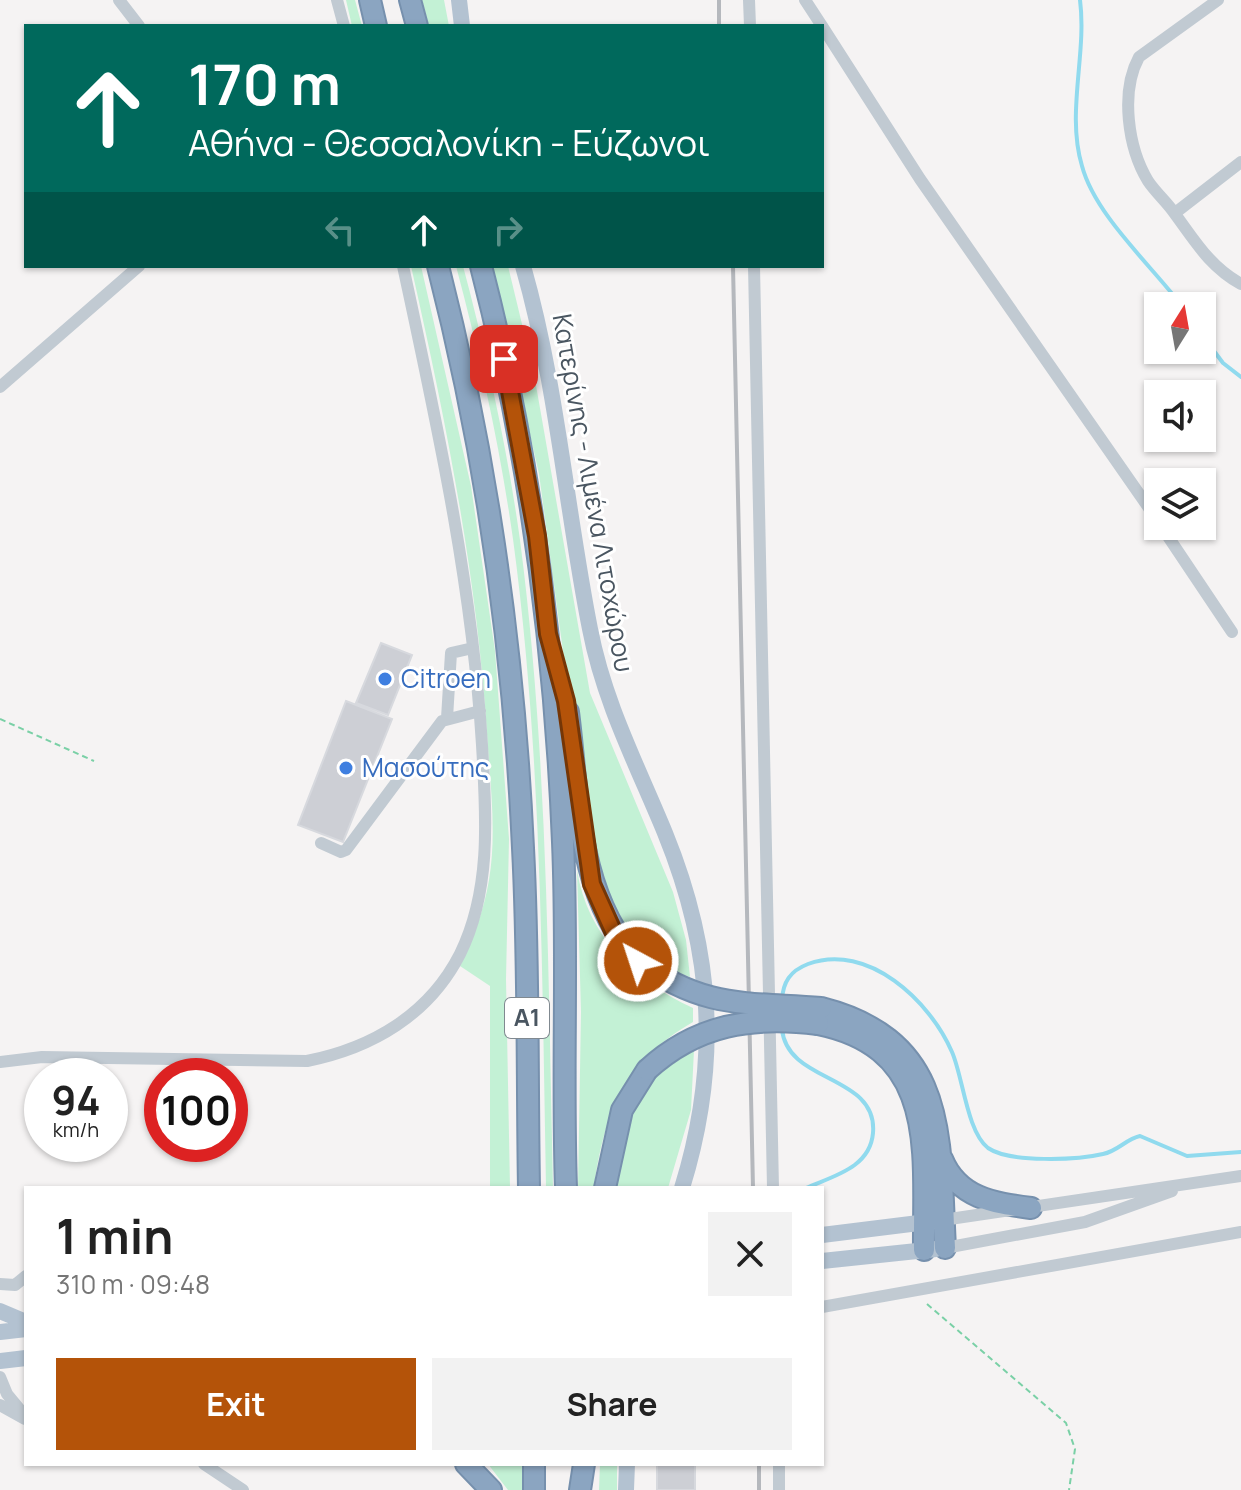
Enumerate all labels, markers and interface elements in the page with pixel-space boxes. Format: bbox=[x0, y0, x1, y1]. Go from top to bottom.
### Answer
text: 170 m bbox=[188, 45, 341, 122]
icon: ahead bbox=[56, 56, 160, 160]
text: Αθήνα - Θεσσαλονίκη - Εύζωνοι bbox=[188, 118, 710, 167]
icon: left bbox=[318, 208, 362, 252]
icon: ahead bbox=[402, 208, 446, 252]
icon: right bbox=[486, 208, 530, 252]
north arrow bbox=[1144, 292, 1216, 364]
map controls bbox=[1144, 292, 1216, 540]
street label: Κατερίνης - Λιμένα Λιτοχώρου bbox=[545, 311, 643, 675]
pin bbox=[470, 325, 538, 393]
icon: arrive bbox=[482, 337, 526, 381]
button: sound bbox=[1144, 380, 1216, 452]
button: layers bbox=[1144, 468, 1216, 540]
place label: Citroen bbox=[401, 660, 491, 696]
marker: Citroen bbox=[376, 670, 394, 688]
place label: Μασούτης bbox=[362, 749, 489, 785]
marker: Μασούτης bbox=[337, 759, 355, 777]
position arrow bbox=[596, 919, 680, 1003]
road number: Α1 bbox=[505, 998, 549, 1038]
speed limit sign: 100 bbox=[144, 1058, 248, 1162]
text: 94 bbox=[51, 1072, 101, 1127]
text: km/h bbox=[53, 1116, 99, 1143]
text: 1 min bbox=[56, 1203, 173, 1268]
button: close bbox=[708, 1212, 792, 1296]
text: 310 m · 09:48 bbox=[56, 1266, 210, 1302]
button: Exit bbox=[56, 1358, 416, 1450]
button: Share bbox=[432, 1358, 792, 1450]

